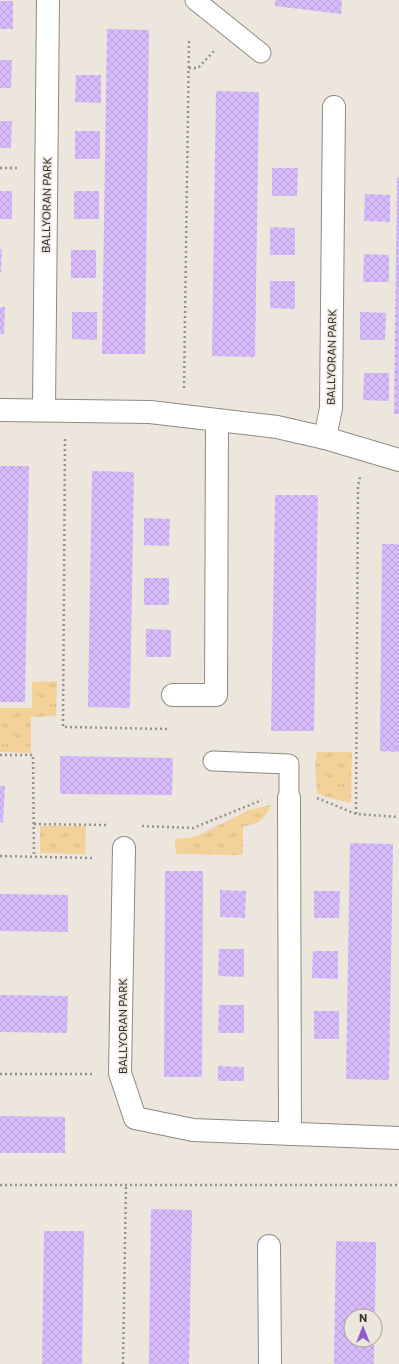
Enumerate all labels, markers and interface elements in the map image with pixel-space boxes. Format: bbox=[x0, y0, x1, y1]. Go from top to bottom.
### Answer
street label: BALLYORAN PARK bbox=[39, 156, 53, 253]
street label: BALLYORAN PARK bbox=[324, 308, 338, 405]
street label: BALLYORAN PARK bbox=[116, 977, 129, 1074]
north arrow bbox=[343, 1308, 383, 1348]
text: N bbox=[359, 1311, 367, 1324]

